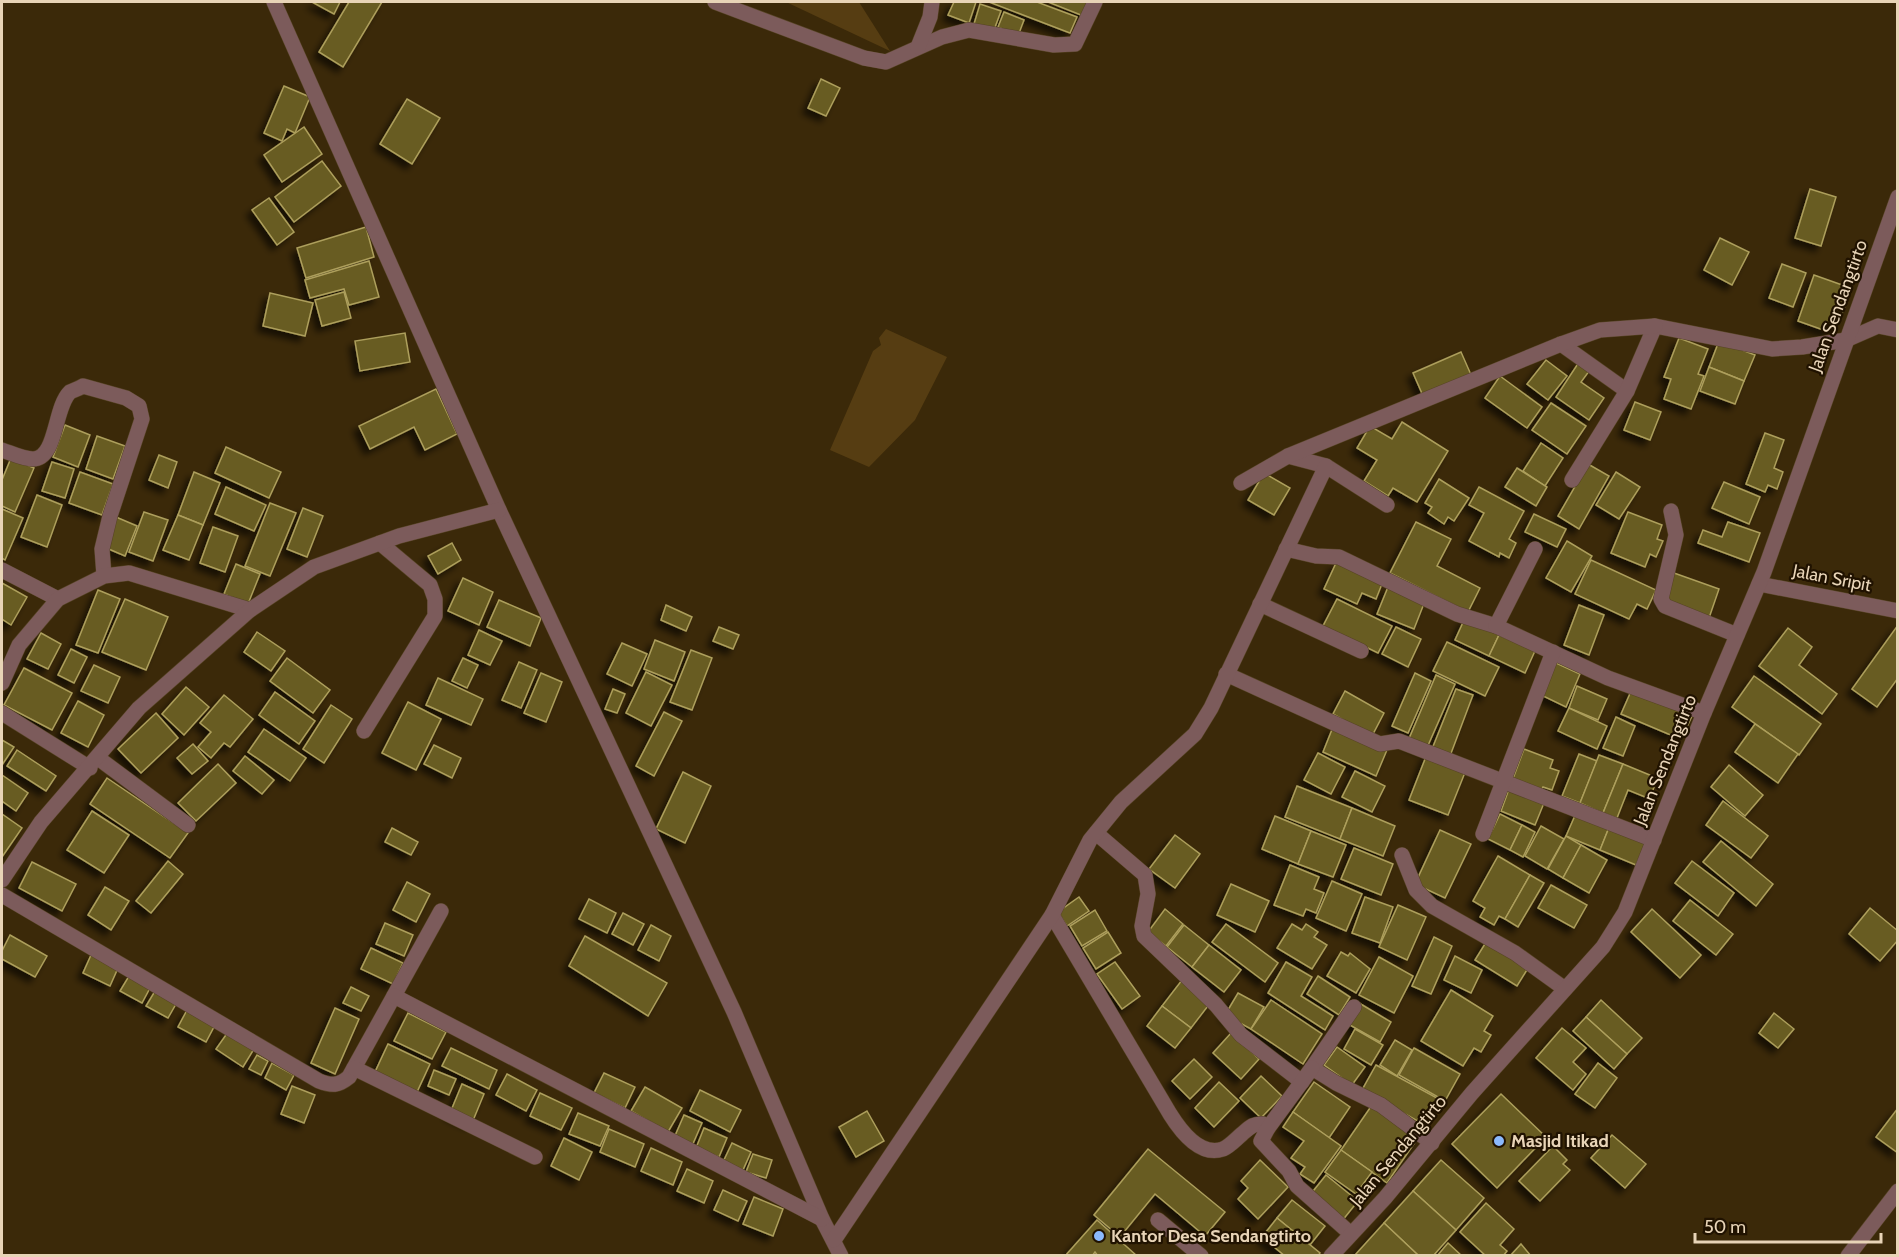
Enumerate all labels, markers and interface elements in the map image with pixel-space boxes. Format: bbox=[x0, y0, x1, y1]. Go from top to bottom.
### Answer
street label: Jalan Sendangtirto bbox=[1804, 237, 1872, 376]
street label: Jalan Sripit bbox=[1790, 559, 1873, 596]
street label: Jalan Sendangtirto bbox=[1628, 691, 1701, 829]
street label: Jalan Sendangtirto bbox=[1344, 1091, 1451, 1212]
place label: Masjid Itikad bbox=[1511, 1130, 1609, 1152]
marker: Masjid Itikad bbox=[1492, 1134, 1506, 1148]
scale bar bbox=[1695, 1206, 1881, 1244]
text: 50 m bbox=[1704, 1216, 1746, 1238]
place label: Kantor Desa Sendangtirto bbox=[1111, 1225, 1311, 1247]
marker: Kantor Desa Sendangtirto bbox=[1092, 1229, 1106, 1243]

